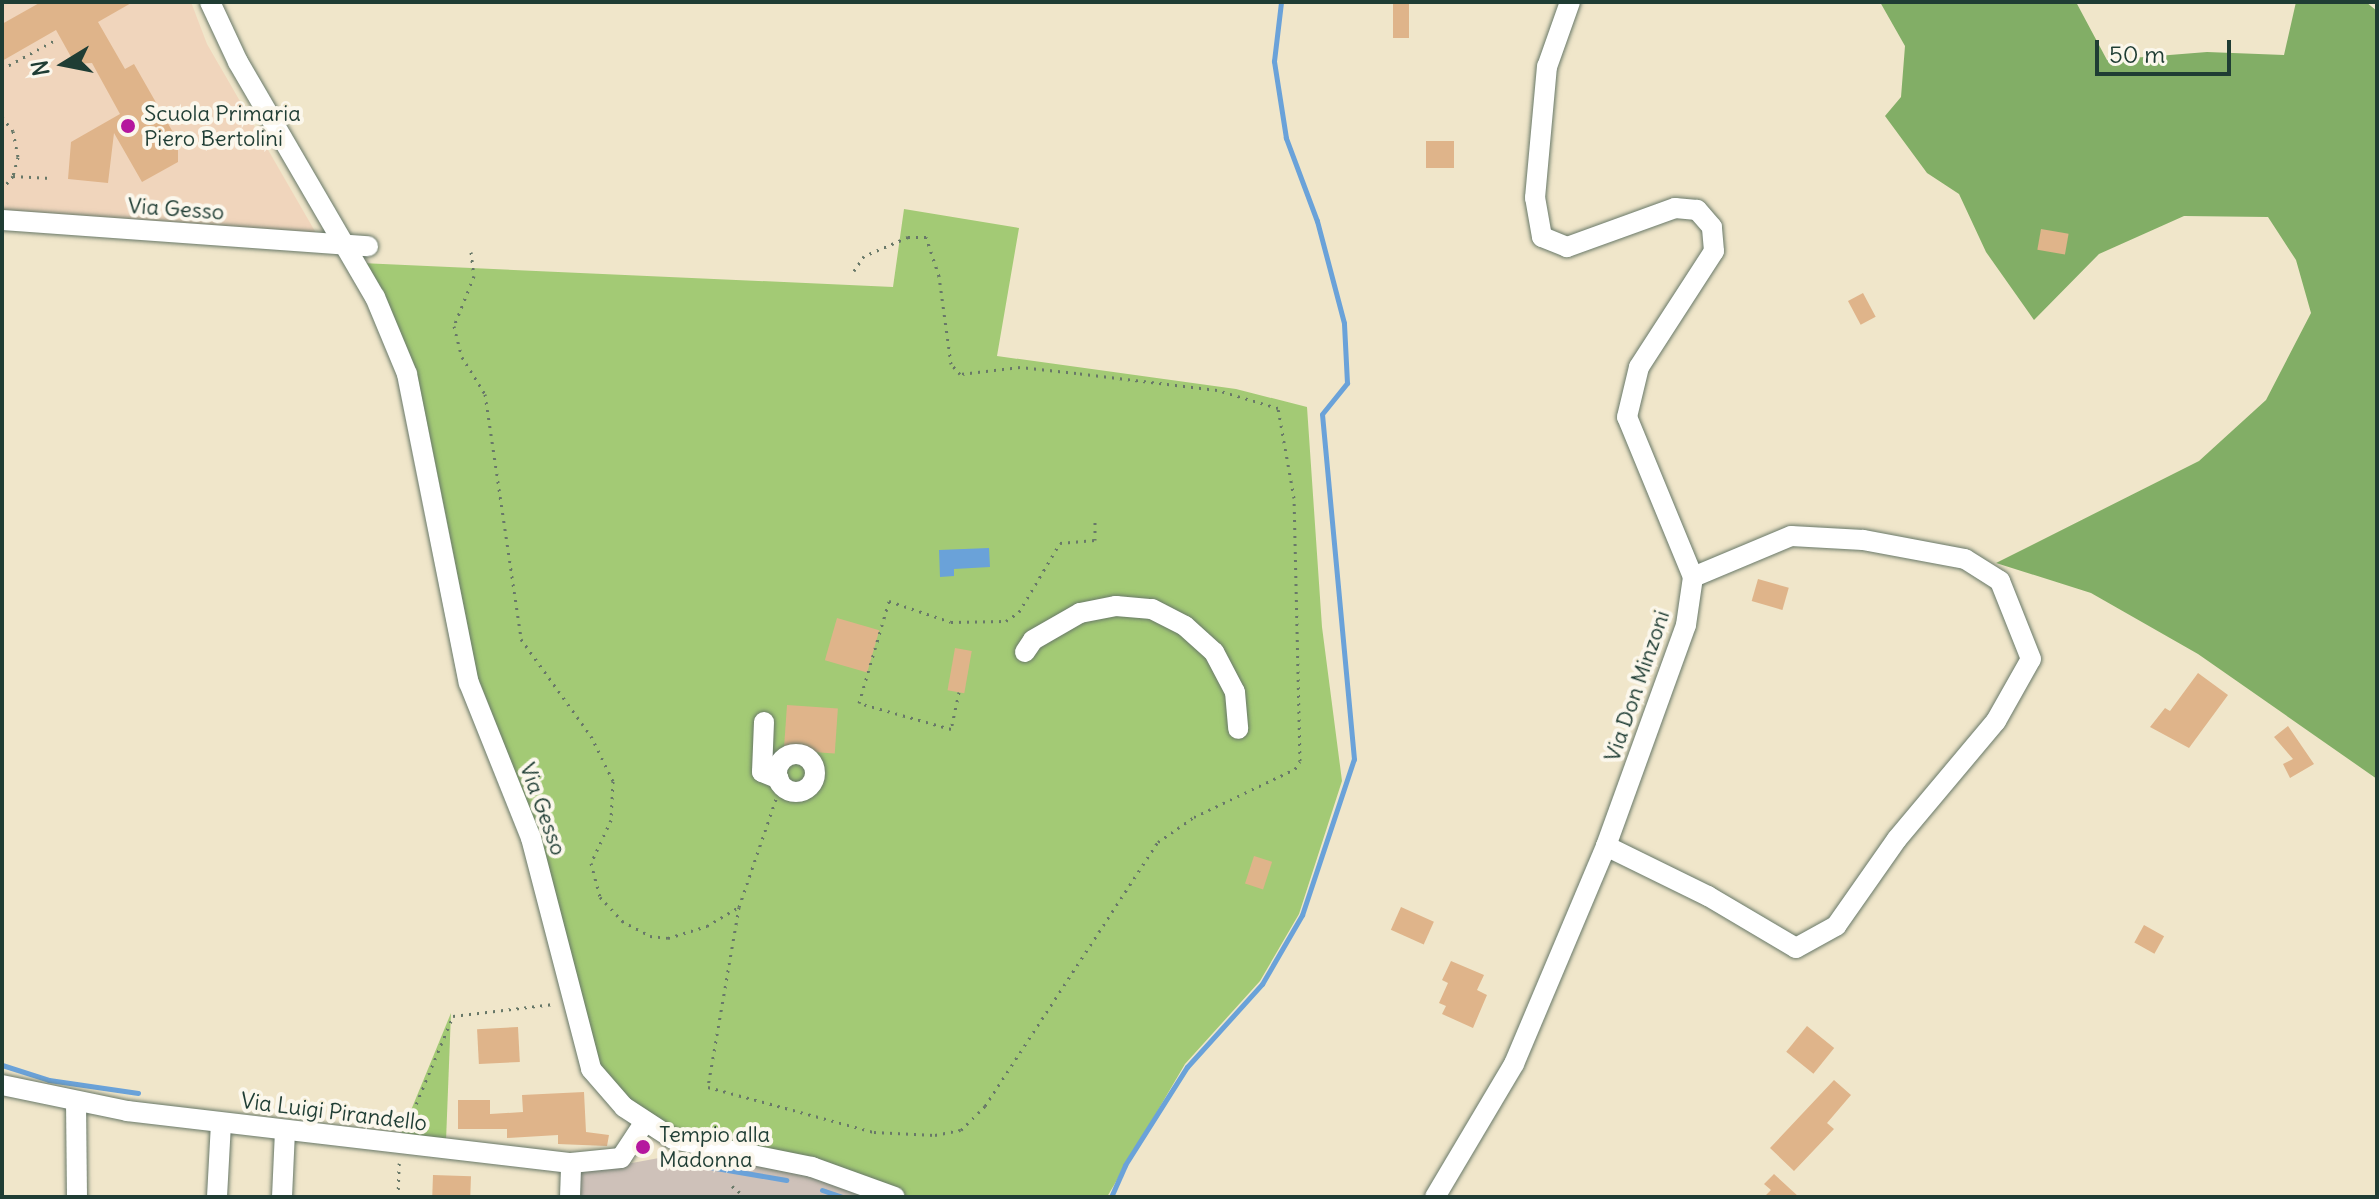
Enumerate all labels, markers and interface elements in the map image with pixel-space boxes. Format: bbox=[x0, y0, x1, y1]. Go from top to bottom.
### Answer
north arrow bbox=[24, 24, 104, 104]
scale bar bbox=[2099, 24, 2235, 74]
text: 50 m bbox=[2109, 39, 2165, 69]
text: N bbox=[25, 58, 55, 78]
place label: Scuola Primaria Piero Bertolini bbox=[144, 100, 301, 152]
marker: Scuola Primaria Piero Bertolini bbox=[119, 117, 137, 135]
street label: Via Gesso bbox=[127, 192, 225, 226]
street label: Via Don Minzoni bbox=[1599, 607, 1675, 765]
street label: Via Gesso bbox=[514, 759, 572, 859]
street label: Via Luigi Pirandello bbox=[239, 1087, 429, 1137]
place label: Tempio alla Madonna bbox=[659, 1121, 770, 1172]
marker: Tempio alla Madonna bbox=[634, 1138, 652, 1156]

